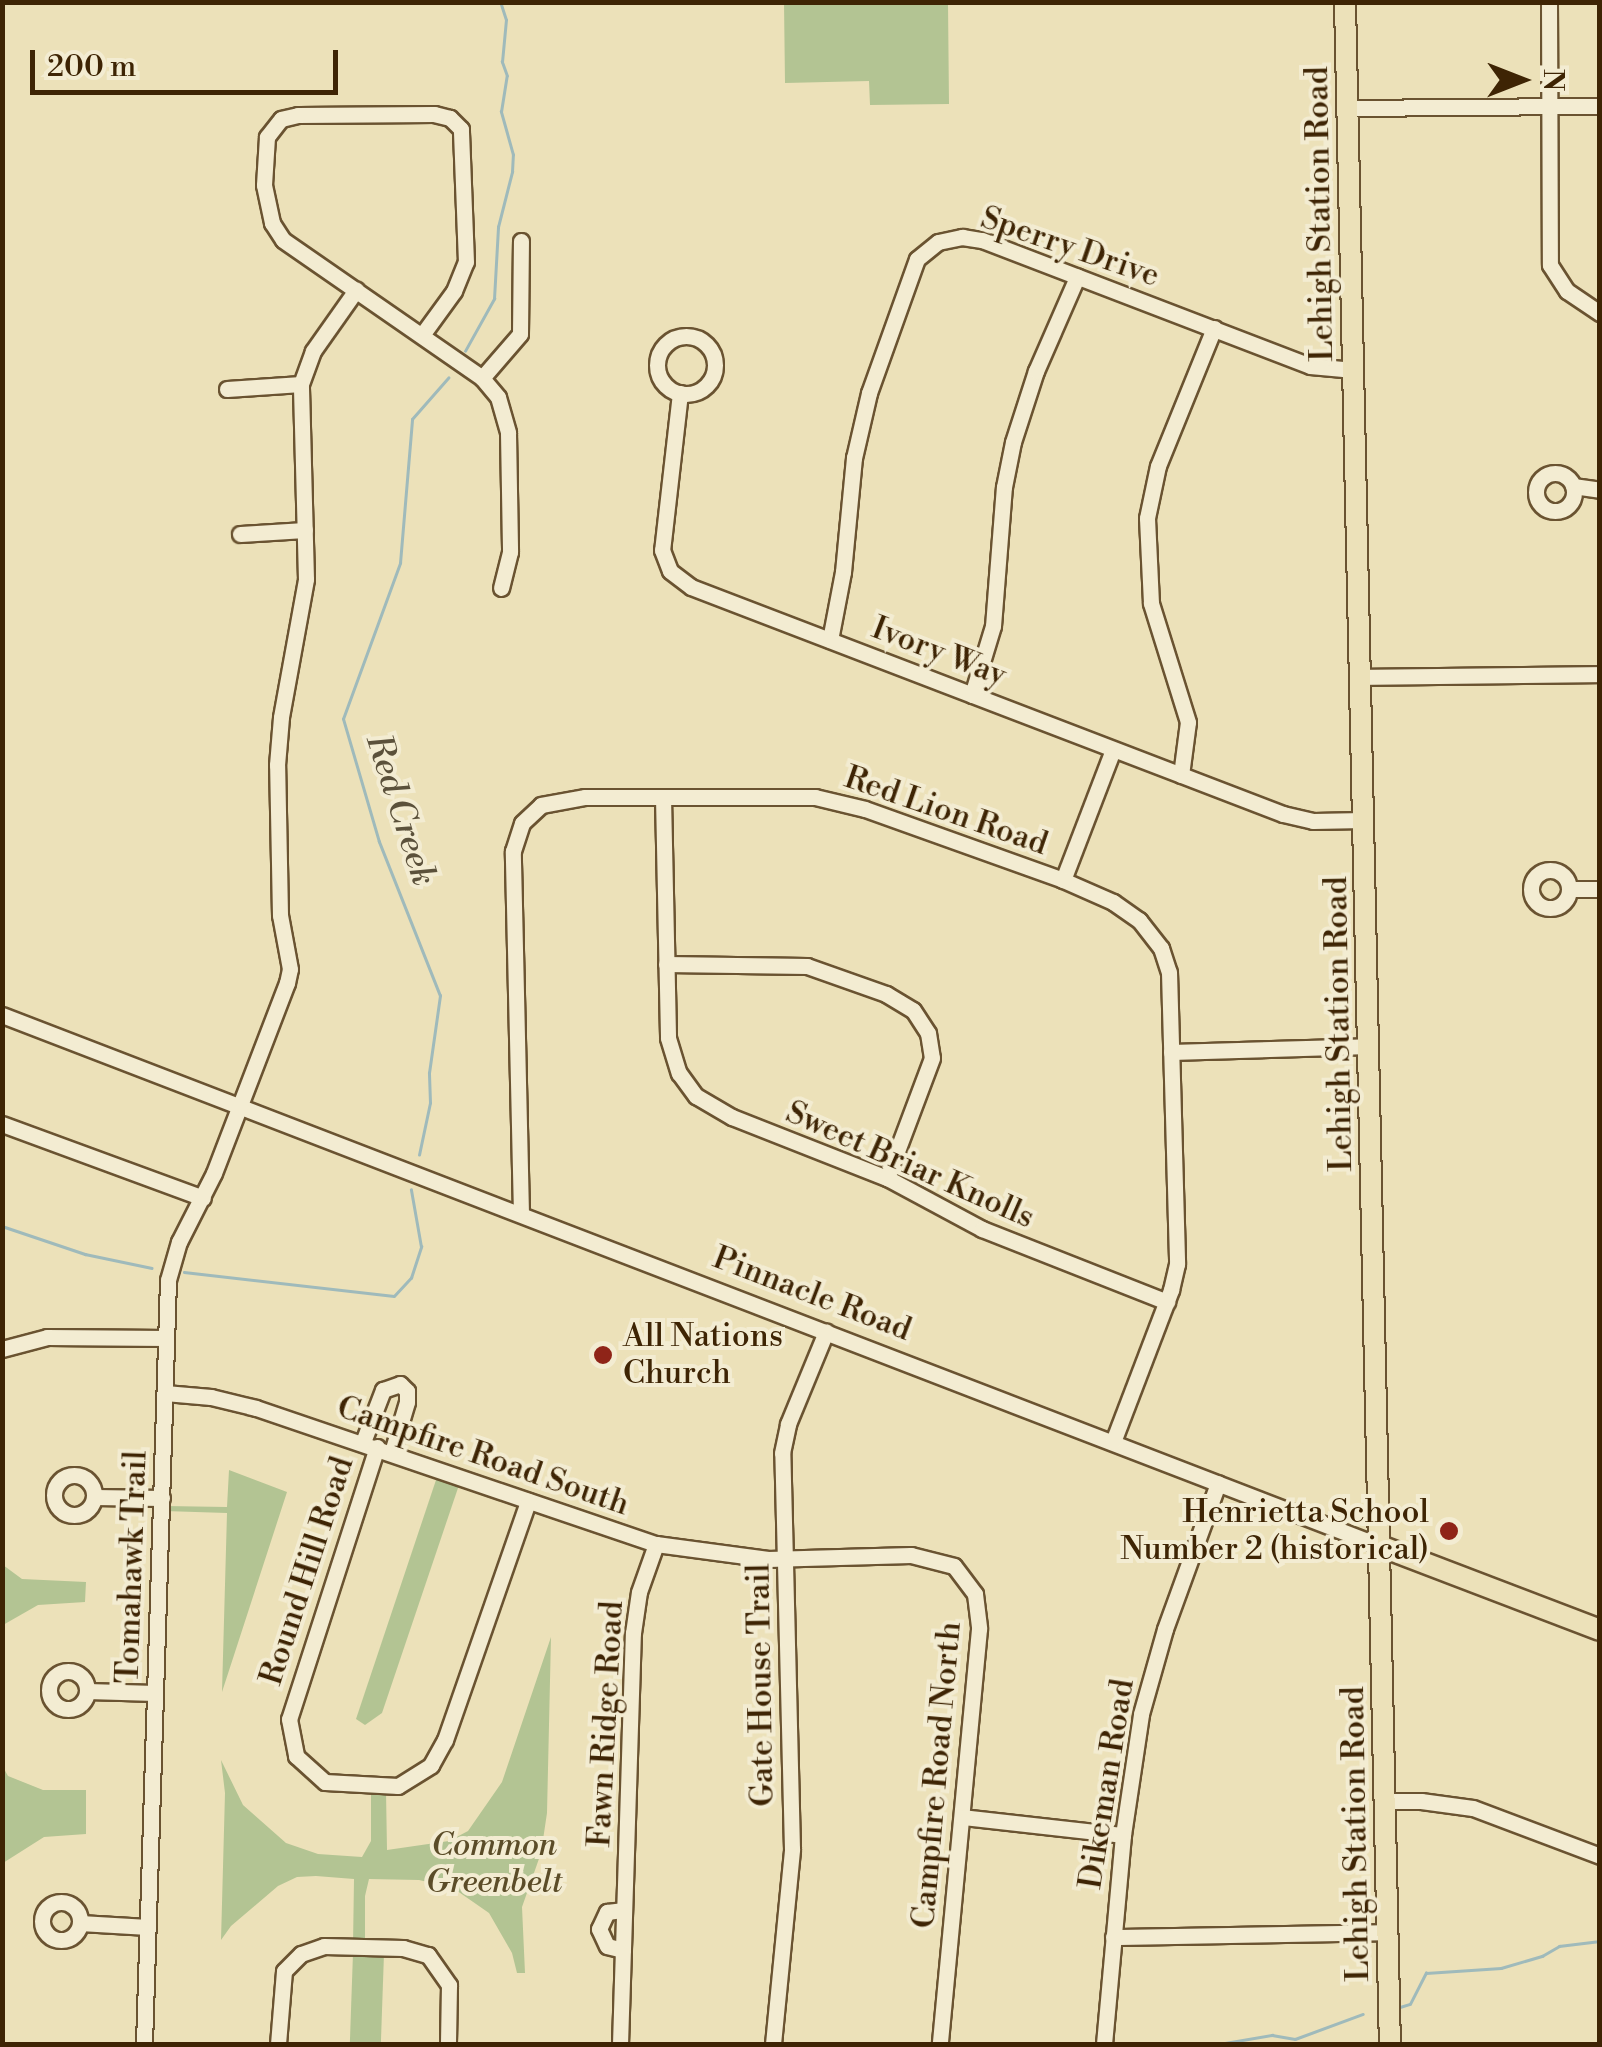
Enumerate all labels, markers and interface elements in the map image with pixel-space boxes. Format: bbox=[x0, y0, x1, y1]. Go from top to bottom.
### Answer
scale bar bbox=[35, 30, 342, 92]
north arrow bbox=[1472, 30, 1572, 130]
text: 200 m bbox=[47, 48, 136, 86]
street label: Lehigh Station Road bbox=[1298, 66, 1342, 362]
text: N bbox=[1535, 69, 1570, 91]
street label: Sperry Drive bbox=[976, 199, 1164, 295]
street label: Ivory Way bbox=[866, 609, 1012, 695]
water label: Red Creek bbox=[356, 729, 444, 891]
street label: Red Lion Road bbox=[839, 758, 1053, 864]
street label: Lehigh Station Road bbox=[1317, 876, 1361, 1172]
street label: Sweet Briar Knolls bbox=[780, 1093, 1040, 1237]
street label: Pinnacle Road bbox=[708, 1239, 916, 1349]
place label: All Nations Church bbox=[623, 1318, 783, 1393]
marker: All Nations Church bbox=[592, 1344, 614, 1366]
street label: Campfire Road South bbox=[332, 1388, 634, 1524]
street label: Tomahawk Trail bbox=[109, 1450, 155, 1684]
street label: Round Hill Road bbox=[252, 1452, 362, 1690]
place label: Henrietta School Number 2 (historical) bbox=[1120, 1494, 1429, 1569]
marker: Henrietta School Number 2 (historical) bbox=[1438, 1520, 1460, 1542]
street label: Gate House Trail bbox=[740, 1563, 782, 1807]
street label: Fawn Ridge Road bbox=[580, 1600, 632, 1848]
street label: Campfire Road North bbox=[904, 1620, 970, 1930]
street label: Dikeman Road bbox=[1071, 1676, 1143, 1892]
street label: Lehigh Station Road bbox=[1334, 1686, 1378, 1982]
park label: Common Greenbelt bbox=[426, 1827, 562, 1902]

